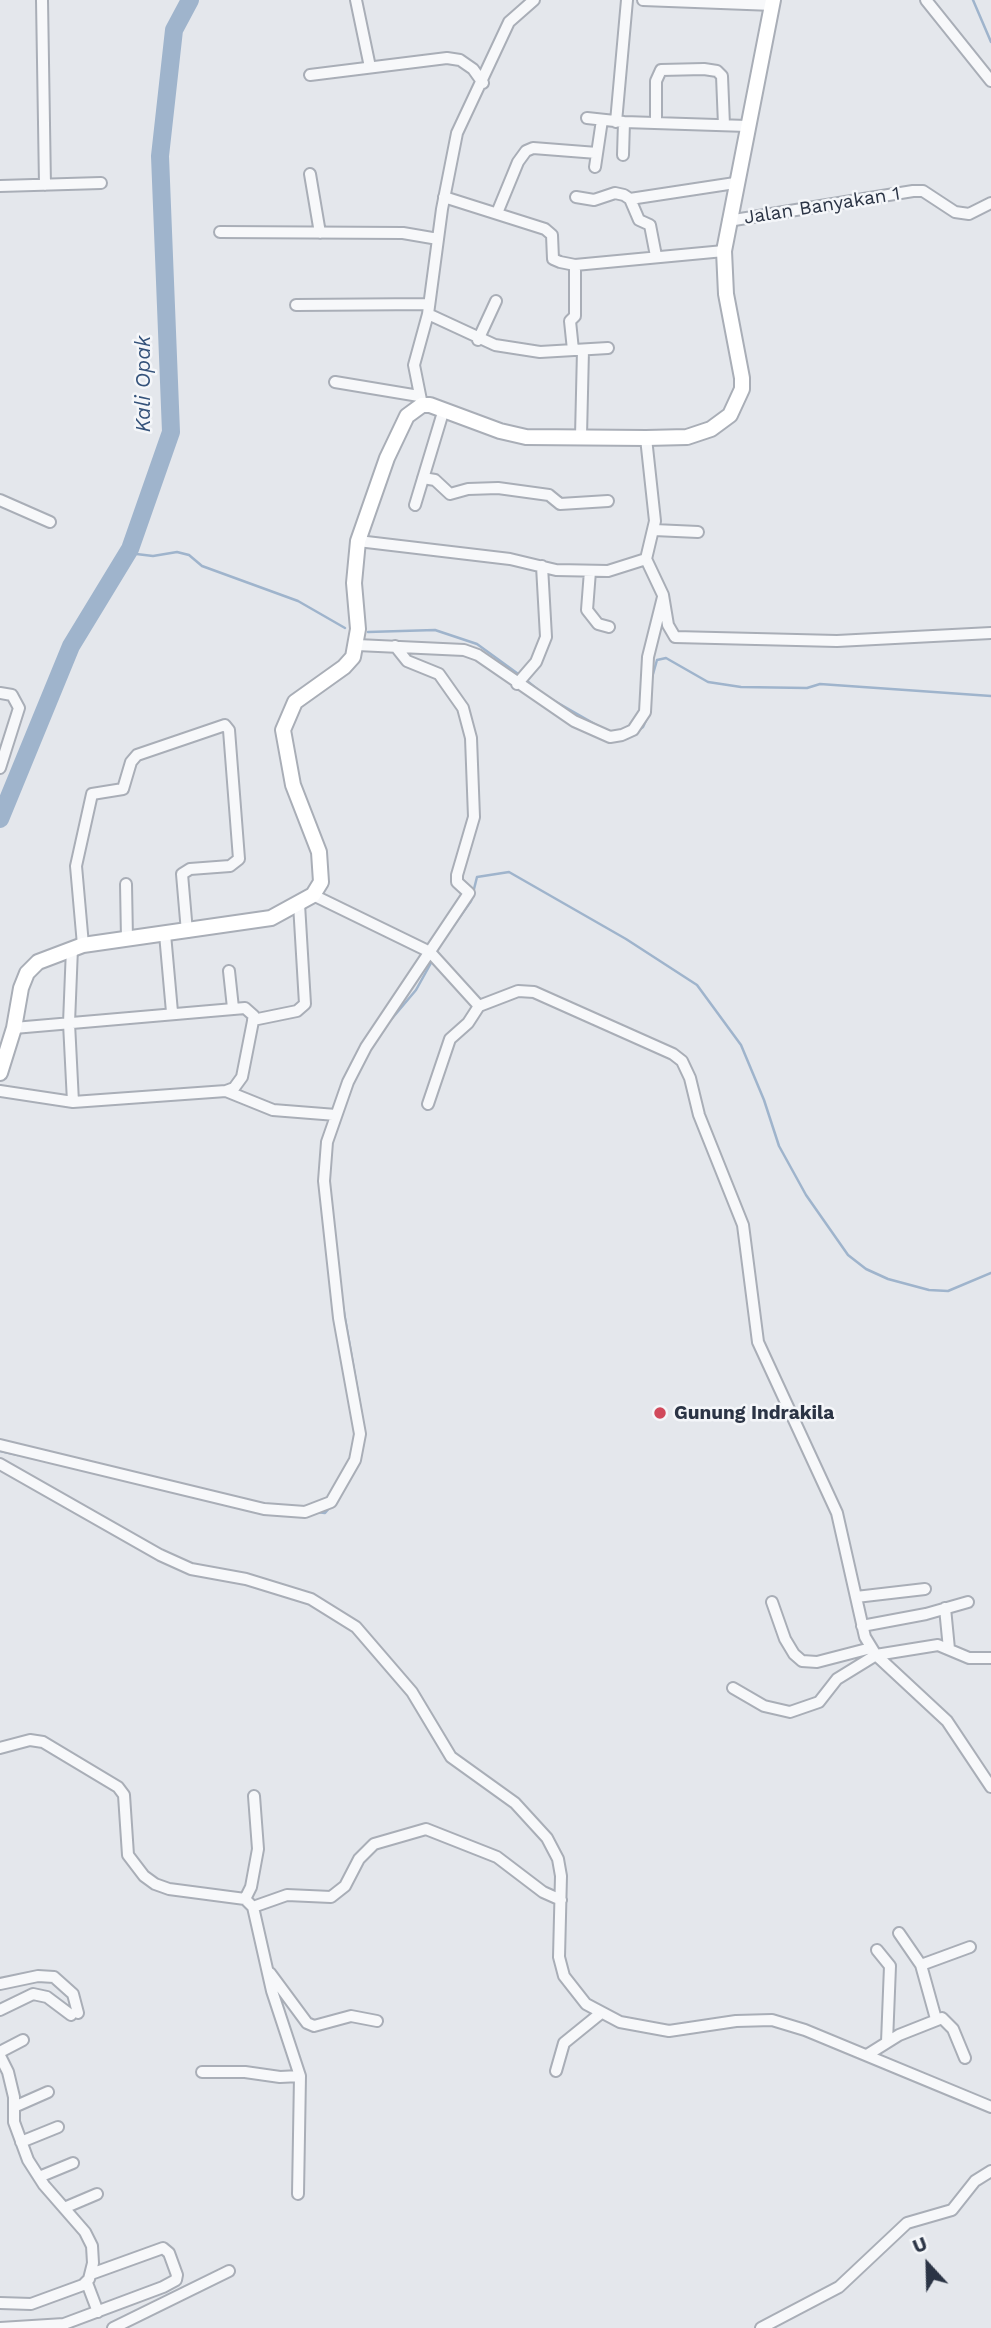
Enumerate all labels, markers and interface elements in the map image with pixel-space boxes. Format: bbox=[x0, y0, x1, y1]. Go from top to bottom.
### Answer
street label: Jalan Banyakan 1 bbox=[742, 182, 902, 230]
water label: Kali Opak bbox=[131, 335, 157, 433]
place label: Gunung Indrakila bbox=[674, 1402, 834, 1424]
marker: Gunung Indrakila bbox=[652, 1405, 668, 1421]
north arrow bbox=[893, 2230, 963, 2300]
text: U bbox=[909, 2232, 931, 2258]

